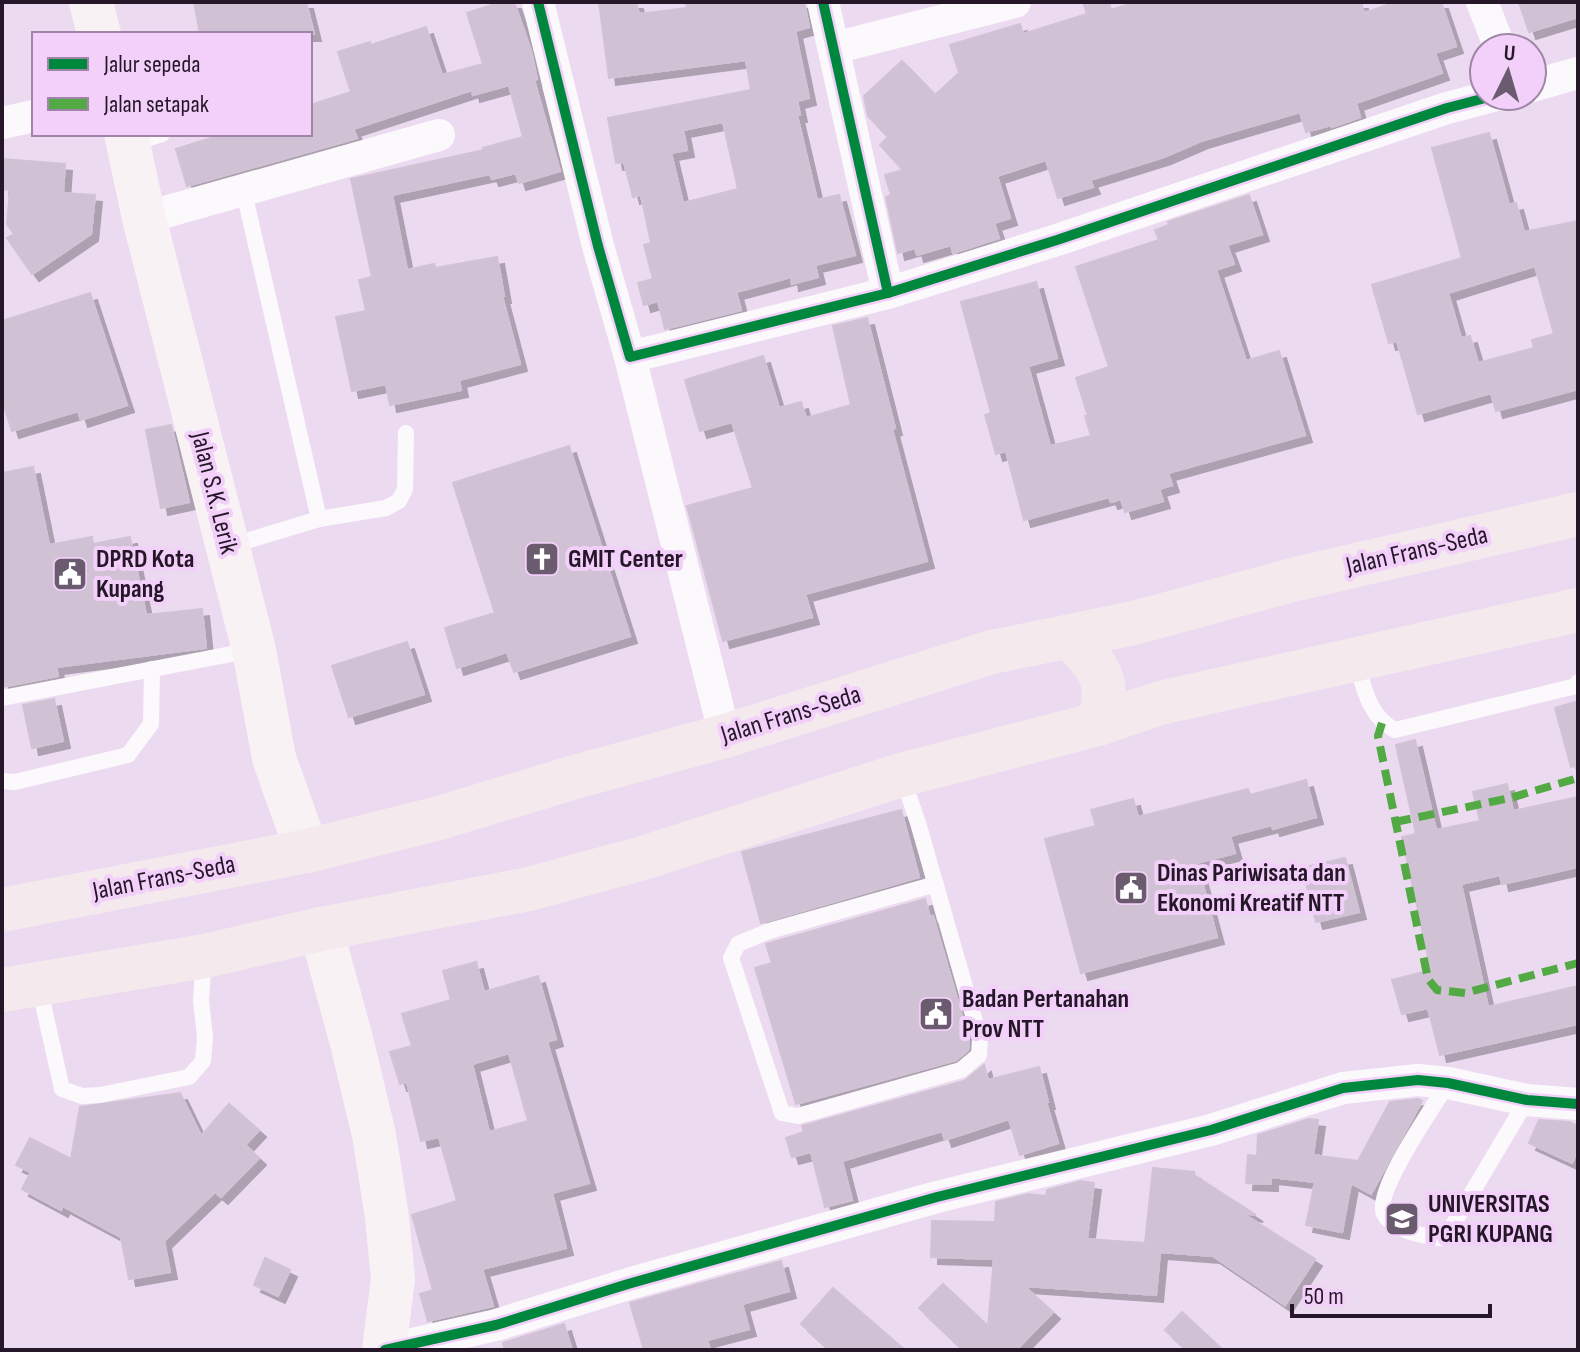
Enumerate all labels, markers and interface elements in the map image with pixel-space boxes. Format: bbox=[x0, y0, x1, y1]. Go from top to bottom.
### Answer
legend bbox=[32, 32, 312, 136]
north arrow bbox=[1468, 32, 1548, 112]
text: U bbox=[1503, 40, 1517, 68]
text: Jalur sepeda bbox=[103, 50, 200, 79]
text: Jalan setapak bbox=[103, 90, 209, 119]
street label: Jalan S.K. Lerik bbox=[184, 428, 244, 557]
street label: Jalan Frans-Seda bbox=[1342, 520, 1491, 583]
church icon: GMIT Center bbox=[523, 540, 561, 578]
place label: DPRD Kota Kupang bbox=[96, 544, 194, 605]
place label: GMIT Center bbox=[568, 544, 683, 575]
public building icon: DPRD Kota Kupang bbox=[51, 555, 89, 593]
street label: Jalan Frans-Seda bbox=[716, 679, 865, 751]
street label: Jalan Frans-Seda bbox=[89, 849, 238, 907]
place label: Dinas Pariwisata dan Ekonomi Kreatif NTT bbox=[1157, 858, 1346, 919]
public building icon: Dinas Pariwisata dan Ekonomi Kreatif NTT bbox=[1112, 869, 1150, 907]
place label: Badan Pertanahan Prov NTT bbox=[962, 984, 1129, 1045]
public building icon: Badan Pertanahan Prov NTT bbox=[917, 995, 955, 1033]
place label: UNIVERSITAS PGRI KUPANG bbox=[1428, 1189, 1553, 1250]
school or university icon: UNIVERSITAS PGRI KUPANG bbox=[1383, 1200, 1421, 1238]
scale bar bbox=[1292, 1268, 1490, 1318]
text: 50 m bbox=[1304, 1282, 1344, 1311]

